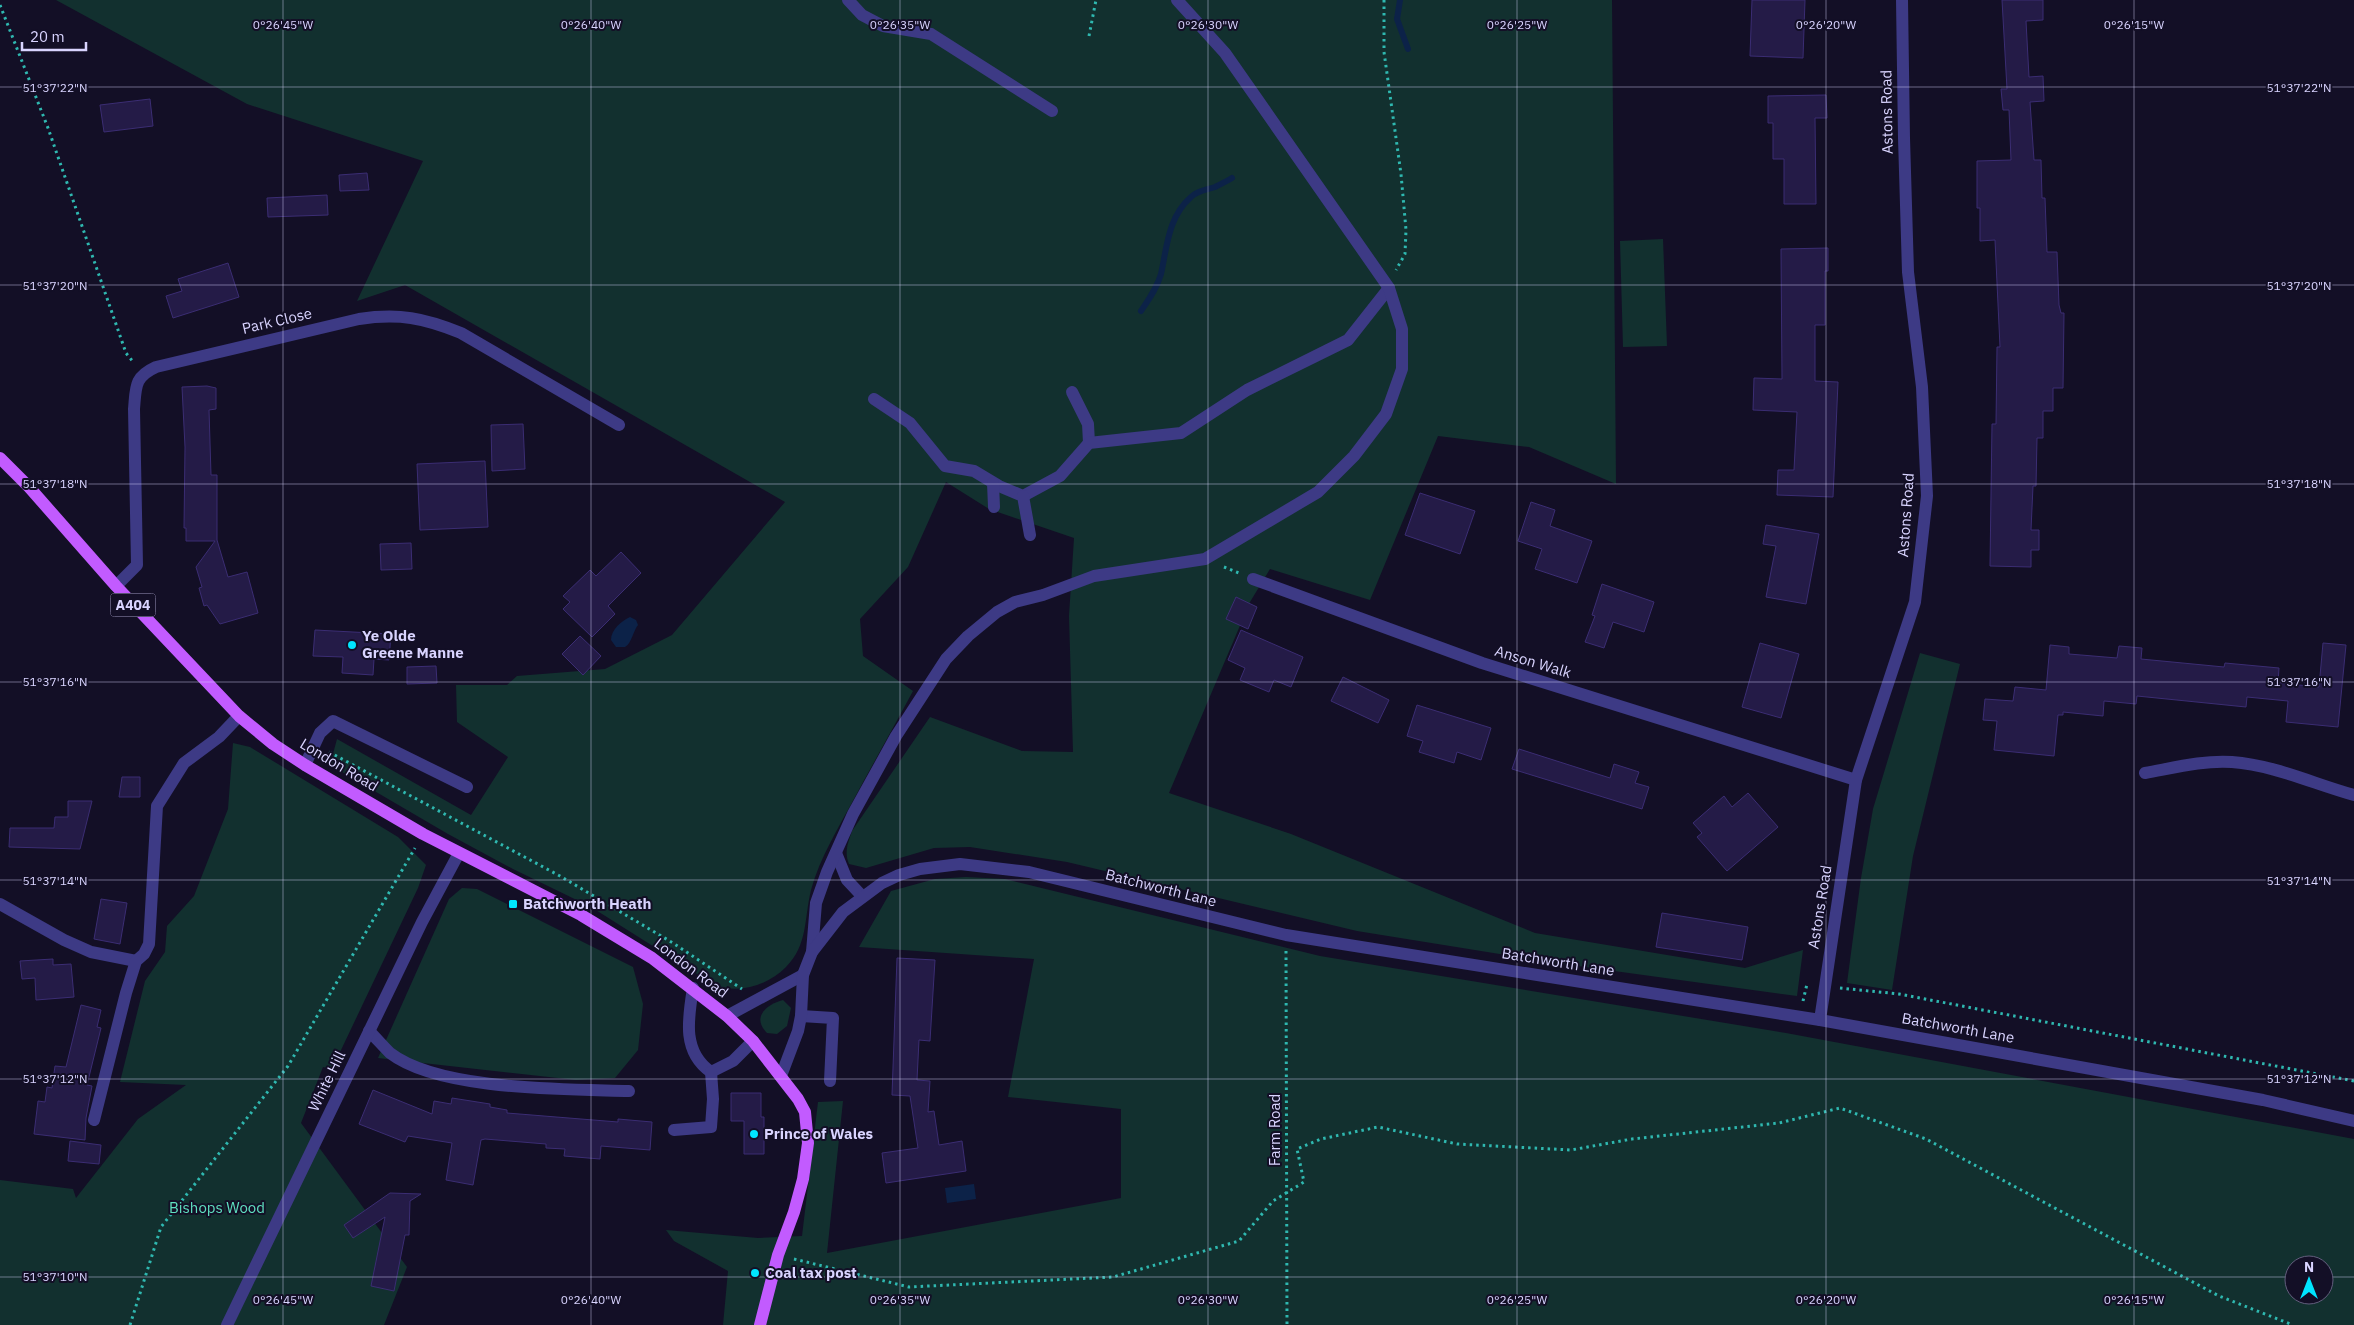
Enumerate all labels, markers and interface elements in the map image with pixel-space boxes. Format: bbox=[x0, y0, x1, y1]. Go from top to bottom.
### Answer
text: 0°26'45"W bbox=[253, 17, 314, 32]
text: 0°26'40"W bbox=[561, 17, 622, 32]
text: 0°26'35"W bbox=[870, 17, 931, 32]
text: 0°26'30"W bbox=[1178, 17, 1239, 32]
text: 0°26'25"W bbox=[1487, 17, 1548, 32]
text: 0°26'20"W bbox=[1796, 17, 1857, 32]
text: 0°26'15"W bbox=[2104, 17, 2165, 32]
scale bar bbox=[22, 20, 86, 52]
text: 20 m bbox=[30, 27, 65, 46]
street label: Astons Road bbox=[1876, 70, 1897, 154]
text: 51°37'22"N bbox=[22, 80, 88, 95]
text: 51°37'22"N bbox=[2266, 80, 2332, 95]
text: 51°37'20"N bbox=[22, 278, 88, 293]
text: 51°37'20"N bbox=[2266, 278, 2332, 293]
street label: Park Close bbox=[240, 303, 314, 338]
street label: Astons Road bbox=[1893, 472, 1918, 558]
text: 51°37'18"N bbox=[22, 476, 88, 491]
text: 51°37'18"N bbox=[2266, 476, 2332, 491]
road number: A404 bbox=[110, 594, 156, 616]
place label: Ye Olde Greene Manne bbox=[362, 626, 464, 662]
marker: Ye Olde Greene Manne bbox=[346, 639, 358, 651]
street label: Anson Walk bbox=[1493, 641, 1574, 682]
text: 51°37'16"N bbox=[22, 674, 88, 689]
text: 51°37'16"N bbox=[2266, 674, 2332, 689]
street label: London Road bbox=[297, 734, 382, 795]
street label: Astons Road bbox=[1804, 864, 1835, 950]
street label: Batchworth Lane bbox=[1104, 865, 1219, 911]
text: 51°37'14"N bbox=[22, 873, 88, 888]
text: 51°37'14"N bbox=[2266, 873, 2332, 888]
place label: Batchworth Heath bbox=[523, 894, 651, 913]
marker: Batchworth Heath bbox=[507, 898, 519, 910]
street label: London Road bbox=[650, 934, 732, 1002]
street label: Batchworth Lane bbox=[1500, 943, 1616, 980]
street label: Batchworth Lane bbox=[1900, 1008, 2016, 1047]
street label: White Hill bbox=[304, 1047, 349, 1114]
text: 51°37'12"N bbox=[22, 1071, 88, 1086]
text: 51°37'12"N bbox=[2266, 1071, 2332, 1086]
street label: Farm Road bbox=[1265, 1094, 1284, 1166]
place label: Prince of Wales bbox=[764, 1124, 874, 1143]
marker: Prince of Wales bbox=[748, 1128, 760, 1140]
park label: Bishops Wood bbox=[169, 1198, 265, 1217]
north arrow bbox=[2284, 1255, 2334, 1305]
text: N bbox=[2304, 1258, 2314, 1276]
place label: Coal tax post bbox=[765, 1263, 857, 1282]
marker: Coal tax post bbox=[749, 1267, 761, 1279]
text: 51°37'10"N bbox=[22, 1269, 88, 1284]
text: 0°26'45"W bbox=[253, 1292, 314, 1307]
text: 0°26'40"W bbox=[561, 1292, 622, 1307]
text: 0°26'35"W bbox=[870, 1292, 931, 1307]
text: 0°26'30"W bbox=[1178, 1292, 1239, 1307]
text: 0°26'25"W bbox=[1487, 1292, 1548, 1307]
text: 0°26'20"W bbox=[1796, 1292, 1857, 1307]
text: 0°26'15"W bbox=[2104, 1292, 2165, 1307]

